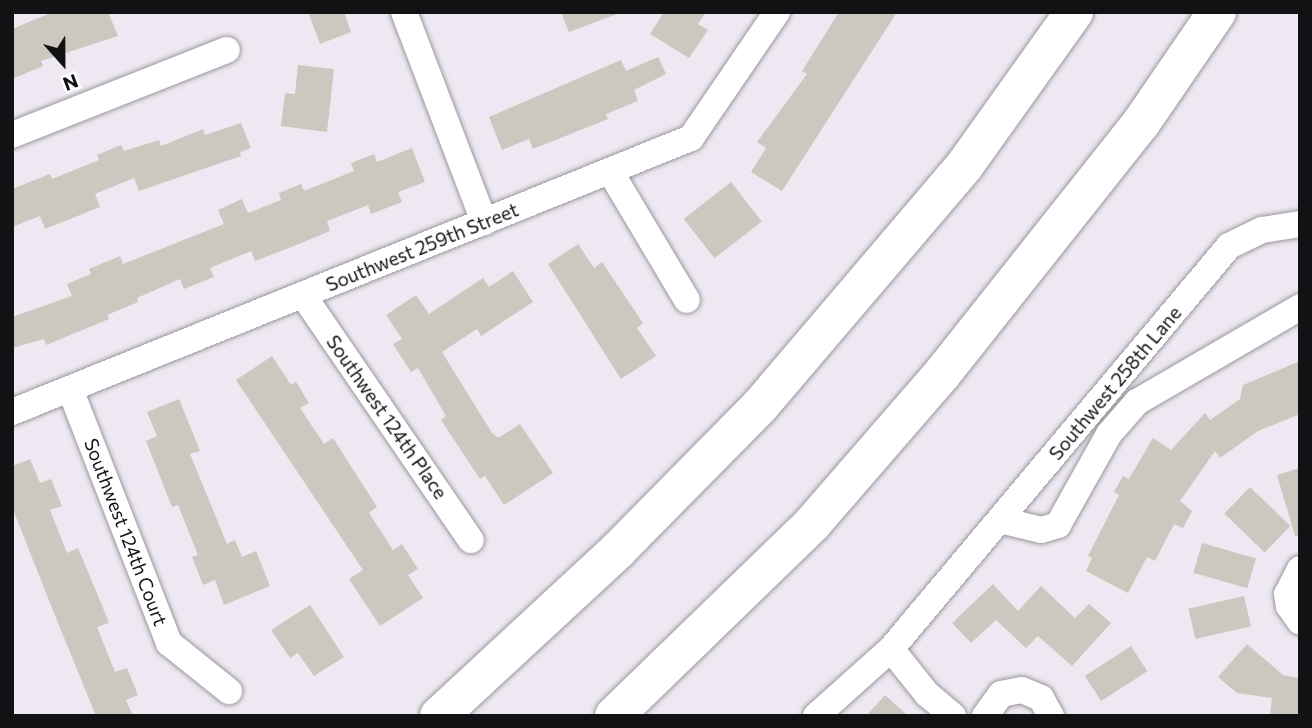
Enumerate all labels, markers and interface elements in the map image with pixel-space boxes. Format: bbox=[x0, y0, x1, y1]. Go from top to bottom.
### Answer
north arrow bbox=[28, 28, 98, 98]
text: N bbox=[60, 70, 81, 96]
street label: Southwest 259th Street bbox=[322, 198, 522, 296]
street label: Southwest 258th Lane bbox=[1044, 302, 1186, 464]
street label: Southwest 124th Place bbox=[322, 331, 452, 503]
street label: Southwest 124th Court bbox=[80, 435, 172, 629]

